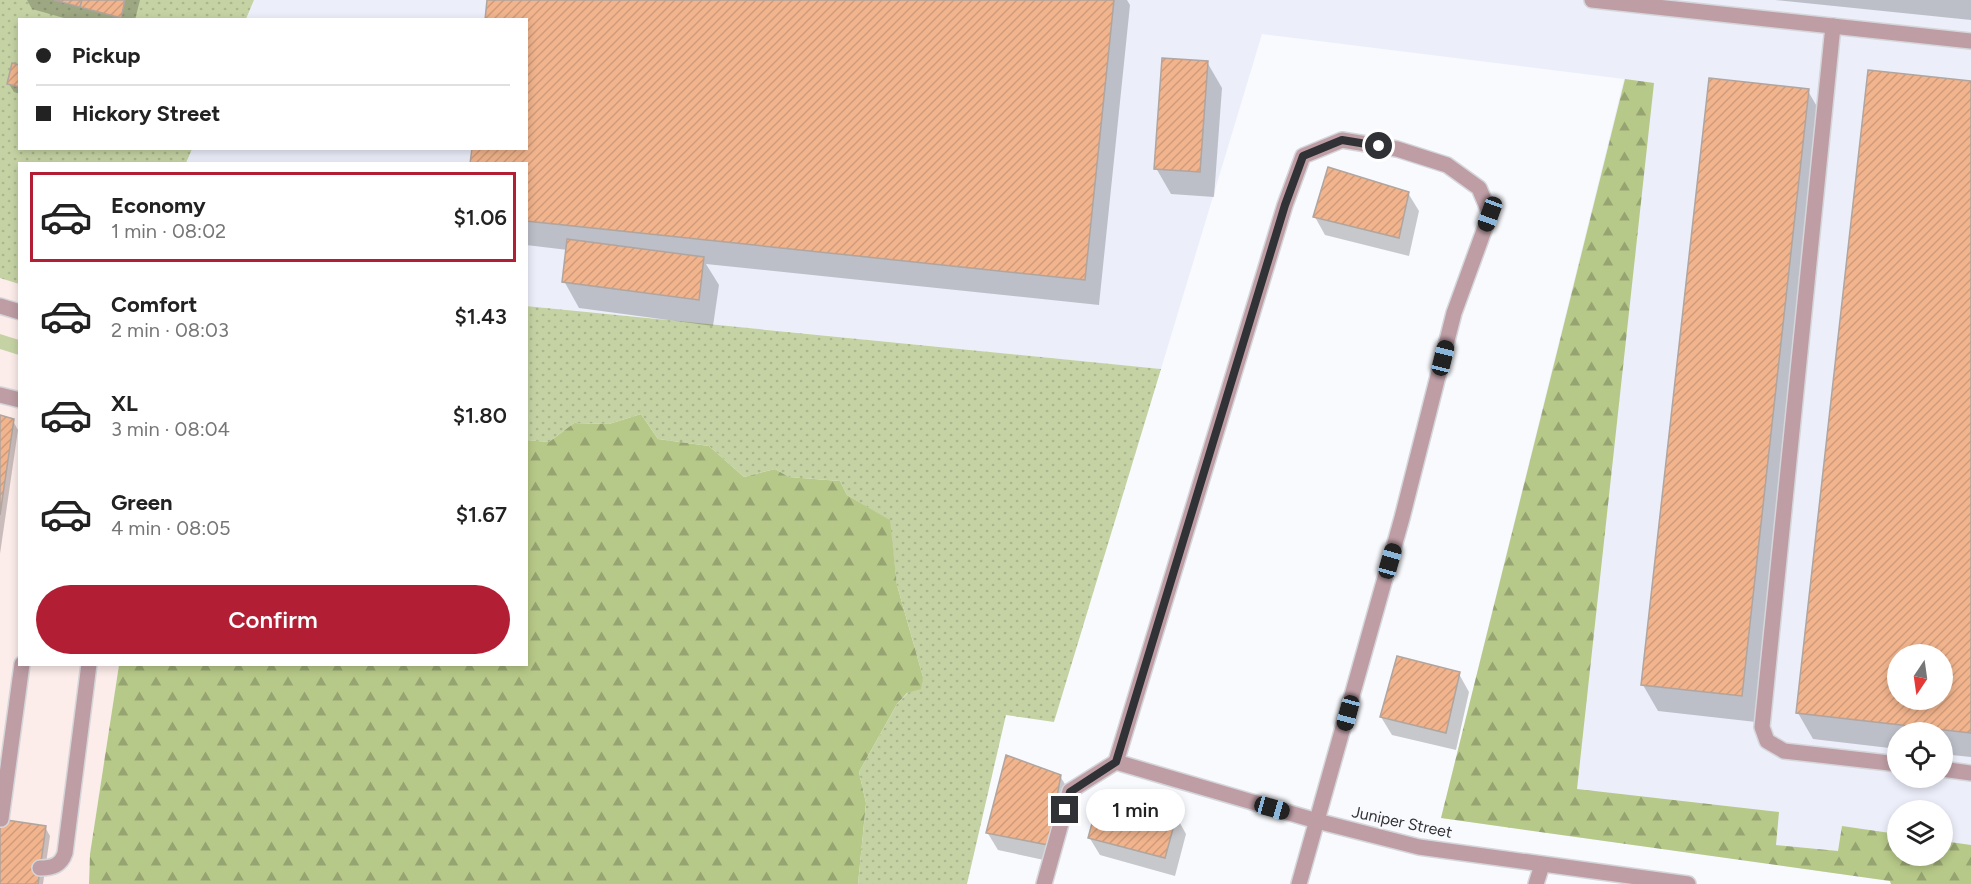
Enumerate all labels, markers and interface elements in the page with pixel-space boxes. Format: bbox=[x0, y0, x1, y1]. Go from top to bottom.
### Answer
text: Pickup bbox=[72, 42, 141, 69]
text: Hickory Street bbox=[72, 100, 220, 127]
route start bbox=[1365, 132, 1392, 159]
icon: car bbox=[39, 190, 93, 244]
text: Economy bbox=[111, 192, 206, 219]
car bbox=[1475, 194, 1505, 234]
text: $1.06 bbox=[454, 204, 507, 231]
text: 1 min · 08:02 bbox=[111, 219, 226, 243]
icon: car bbox=[39, 289, 93, 343]
text: Comfort bbox=[111, 291, 197, 318]
text: $1.43 bbox=[454, 303, 507, 330]
text: 2 min · 08:03 bbox=[111, 318, 229, 342]
car bbox=[1430, 338, 1456, 378]
icon: car bbox=[39, 388, 93, 442]
text: XL bbox=[111, 390, 138, 417]
text: $1.80 bbox=[453, 402, 507, 429]
text: 3 min · 08:04 bbox=[111, 417, 230, 441]
icon: car bbox=[39, 487, 93, 541]
text: Green bbox=[111, 489, 173, 516]
text: $1.67 bbox=[456, 501, 507, 528]
text: 4 min · 08:05 bbox=[111, 516, 231, 540]
car bbox=[1376, 541, 1404, 581]
button: Confirm bbox=[36, 585, 510, 654]
north arrow bbox=[1887, 644, 1953, 710]
map controls bbox=[1887, 644, 1953, 866]
car bbox=[1335, 693, 1361, 733]
button: locate bbox=[1887, 722, 1953, 788]
callout: 1 min bbox=[1086, 789, 1185, 831]
car bbox=[1252, 794, 1292, 822]
route end bbox=[1051, 796, 1078, 823]
text: 1 min bbox=[1112, 798, 1159, 822]
button: layers bbox=[1887, 800, 1953, 866]
street label: Juniper Street bbox=[1350, 802, 1454, 842]

